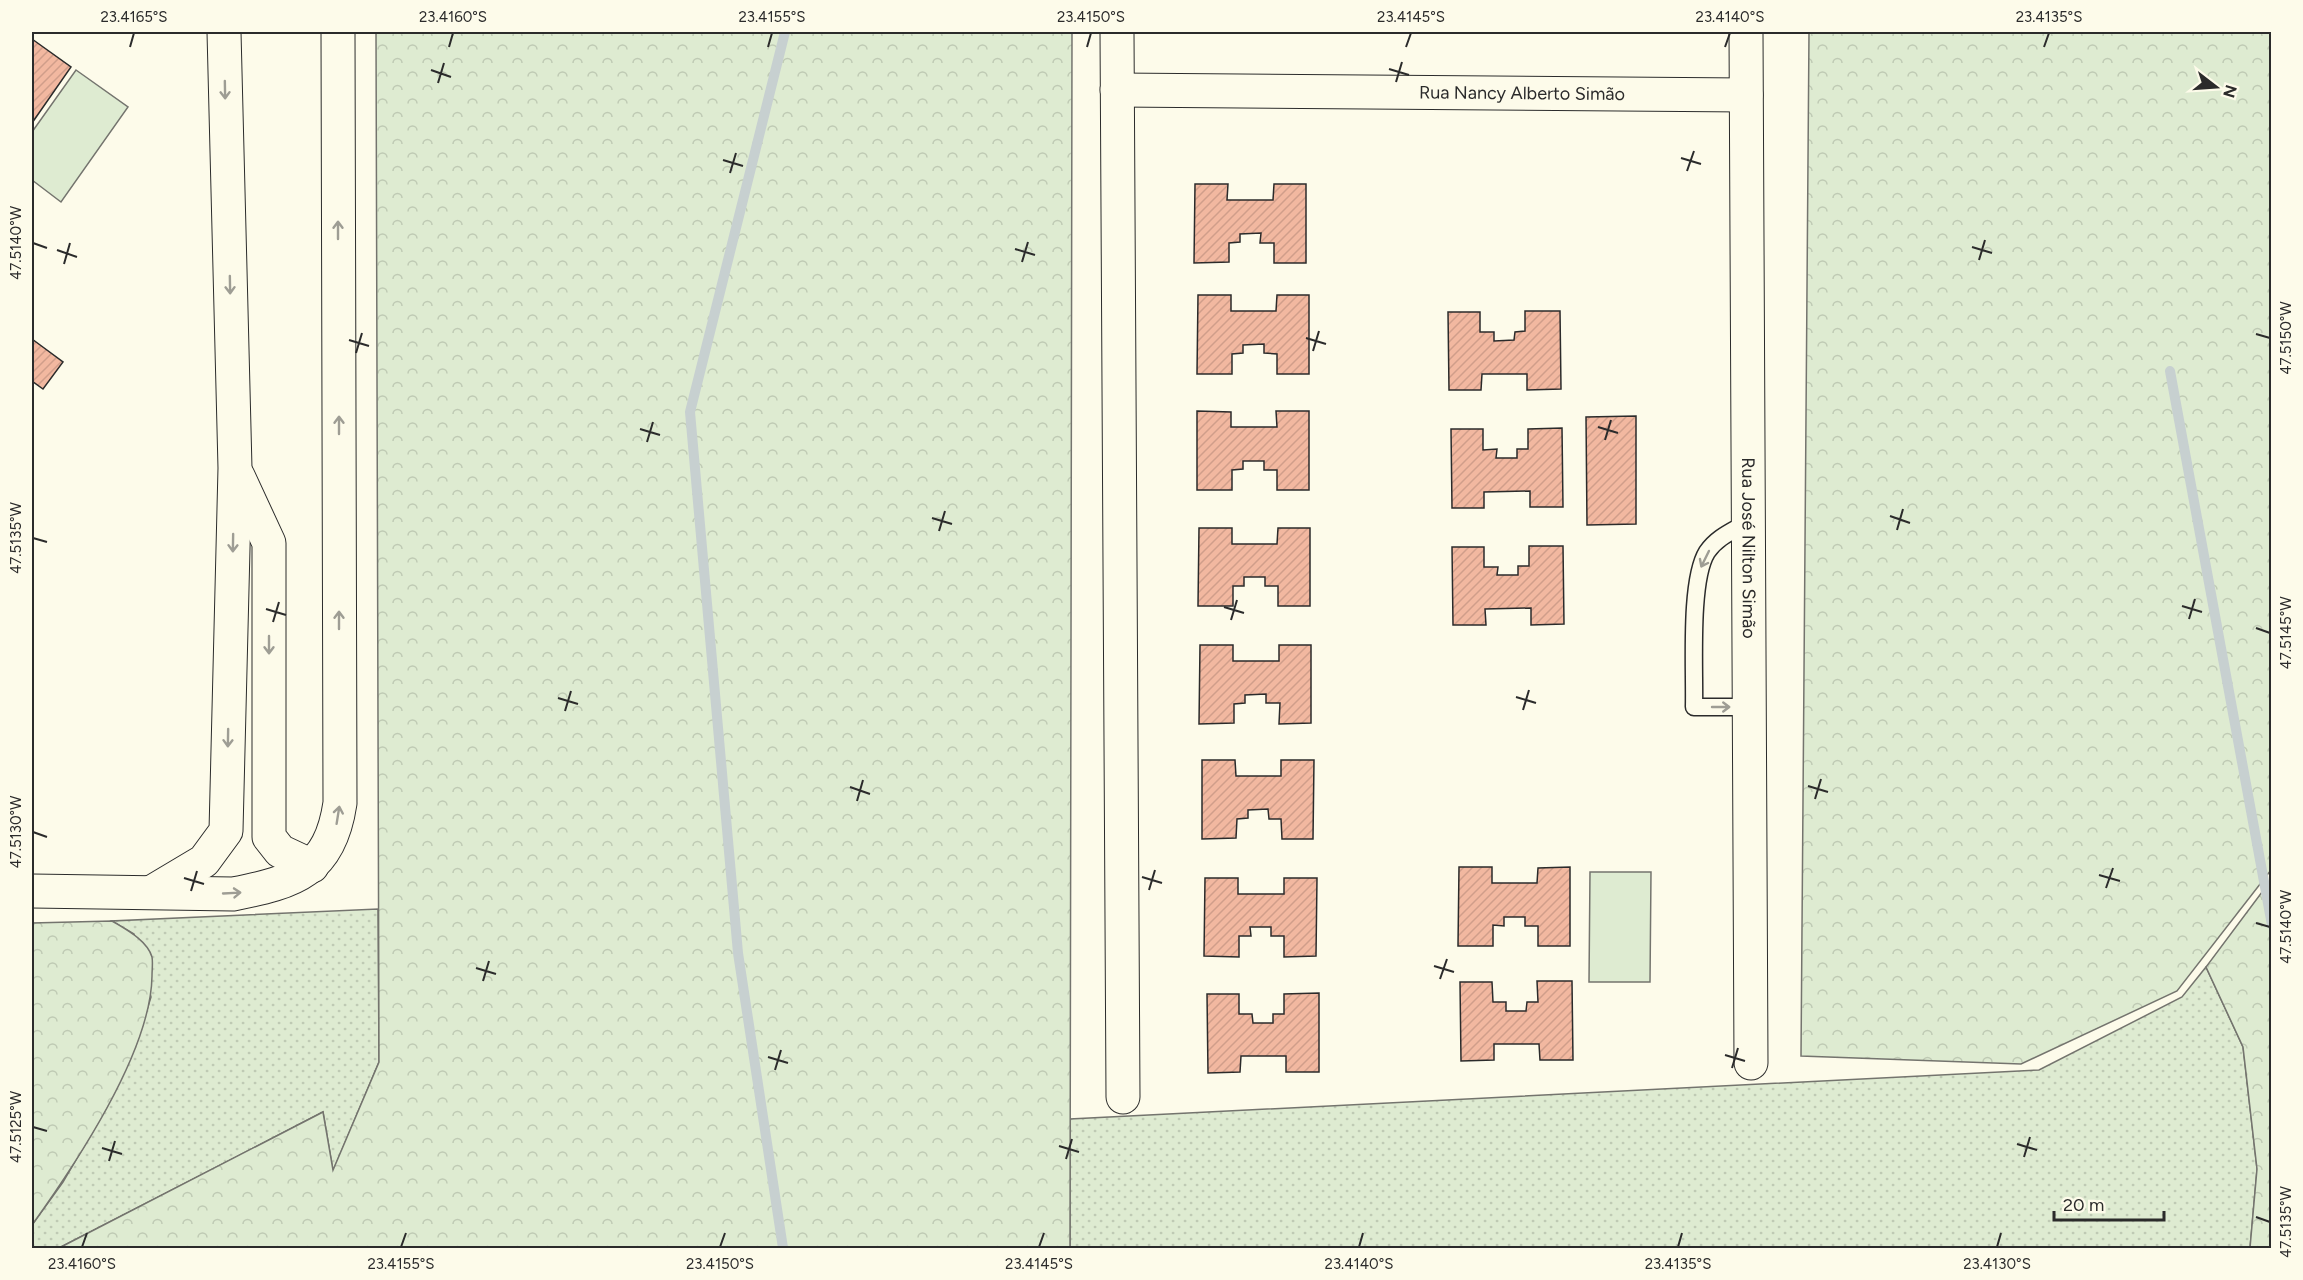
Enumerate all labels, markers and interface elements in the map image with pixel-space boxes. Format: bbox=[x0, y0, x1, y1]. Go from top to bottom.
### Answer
text: 23.4165°S bbox=[100, 8, 168, 26]
text: 23.4160°S bbox=[419, 8, 487, 26]
text: 23.4155°S bbox=[738, 8, 806, 26]
text: 23.4150°S bbox=[1057, 8, 1125, 26]
text: 23.4145°S bbox=[1377, 8, 1445, 26]
text: 23.4140°S bbox=[1696, 8, 1764, 26]
text: 23.4135°S bbox=[2016, 8, 2082, 26]
north arrow bbox=[2186, 57, 2246, 117]
one-way arrow bbox=[220, 79, 231, 99]
street label: Rua Nancy Alberto Simão bbox=[1419, 81, 1625, 105]
text: N bbox=[2219, 83, 2241, 100]
text: 47.5140°W bbox=[7, 205, 25, 280]
one-way arrow bbox=[332, 221, 344, 241]
one-way arrow bbox=[224, 274, 236, 294]
text: 47.5150°W bbox=[2277, 301, 2295, 375]
one-way arrow bbox=[333, 416, 345, 436]
street label: Rua José Nilton Simão bbox=[1737, 457, 1760, 639]
text: 47.5135°W bbox=[7, 501, 25, 574]
one-way arrow bbox=[227, 532, 239, 552]
one-way arrow bbox=[1698, 550, 1710, 568]
text: 47.5145°W bbox=[2277, 596, 2295, 670]
one-way arrow bbox=[333, 611, 345, 631]
one-way arrow bbox=[263, 635, 275, 655]
one-way arrow bbox=[1711, 701, 1731, 713]
one-way arrow bbox=[222, 727, 234, 747]
text: 47.5130°W bbox=[7, 795, 25, 869]
one-way arrow bbox=[333, 806, 344, 826]
one-way arrow bbox=[221, 888, 241, 899]
text: 47.5140°W bbox=[2277, 889, 2295, 964]
text: 47.5125°W bbox=[7, 1090, 25, 1163]
scale bar bbox=[2054, 1184, 2164, 1222]
text: 47.5135°W bbox=[2277, 1185, 2295, 1258]
text: 20 m bbox=[2063, 1194, 2104, 1216]
text: 23.4160°S bbox=[48, 1255, 116, 1273]
text: 23.4155°S bbox=[367, 1255, 435, 1273]
text: 23.4150°S bbox=[686, 1255, 754, 1273]
text: 23.4145°S bbox=[1005, 1255, 1073, 1273]
text: 23.4140°S bbox=[1325, 1255, 1393, 1273]
text: 23.4135°S bbox=[1645, 1255, 1711, 1273]
text: 23.4130°S bbox=[1963, 1255, 2031, 1273]

